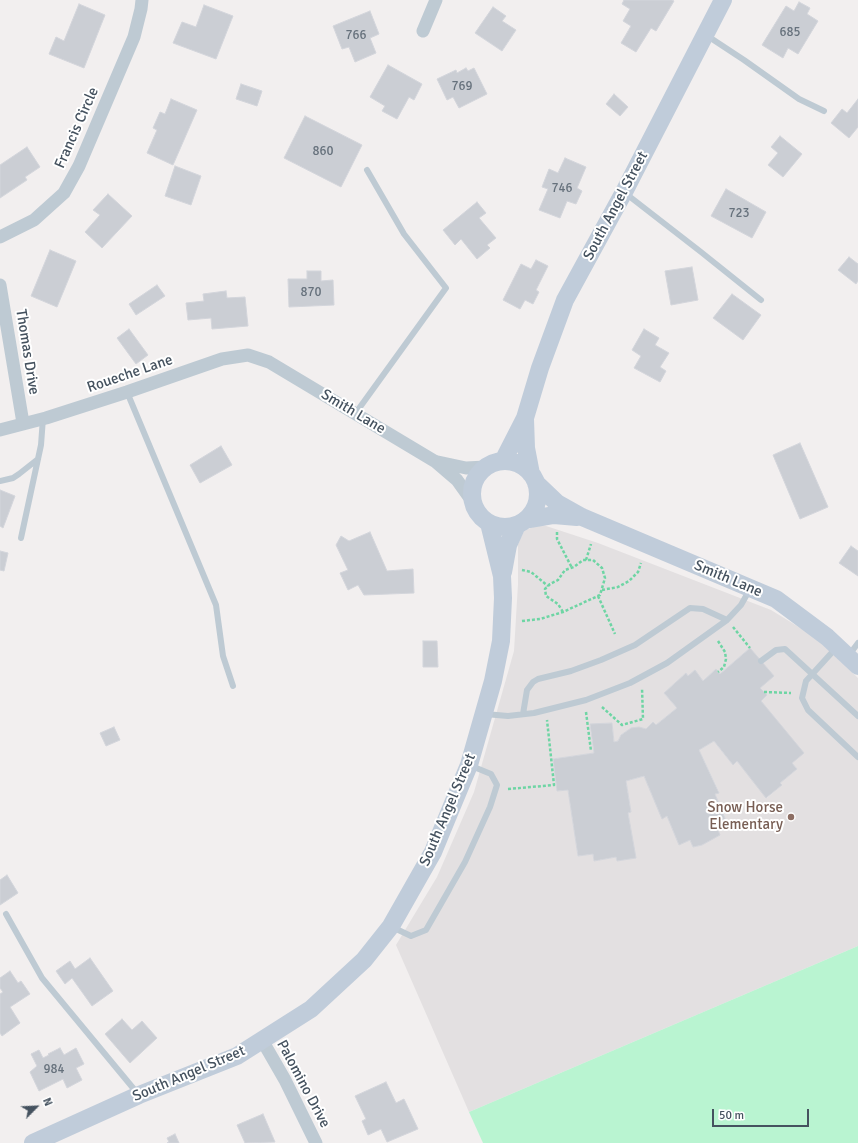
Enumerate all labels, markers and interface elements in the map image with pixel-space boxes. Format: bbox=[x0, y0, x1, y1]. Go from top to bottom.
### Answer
house number: 685 bbox=[779, 25, 801, 41]
house number: 766 bbox=[345, 28, 367, 44]
house number: 769 bbox=[451, 79, 473, 95]
street label: Francis Circle bbox=[51, 85, 103, 171]
house number: 860 bbox=[312, 144, 334, 160]
street label: South Angel Street bbox=[580, 149, 652, 263]
house number: 746 bbox=[551, 181, 573, 197]
house number: 723 bbox=[728, 206, 750, 222]
house number: 870 bbox=[300, 285, 322, 301]
street label: Thomas Drive bbox=[11, 308, 43, 396]
street label: Roueche Lane bbox=[85, 351, 175, 397]
street label: Smith Lane bbox=[318, 386, 388, 438]
street label: Smith Lane bbox=[691, 557, 765, 601]
street label: South Angel Street bbox=[416, 751, 480, 869]
place label: Snow Horse Elementary bbox=[707, 799, 783, 834]
marker: Snow Horse Elementary bbox=[786, 812, 796, 822]
street label: Palomino Drive bbox=[272, 1037, 334, 1131]
street label: South Angel Street bbox=[130, 1042, 248, 1106]
house number: 984 bbox=[43, 1062, 65, 1078]
north arrow bbox=[16, 1087, 56, 1127]
text: N bbox=[40, 1096, 55, 1108]
scale bar bbox=[714, 1101, 811, 1127]
text: 50 m bbox=[719, 1108, 744, 1123]

